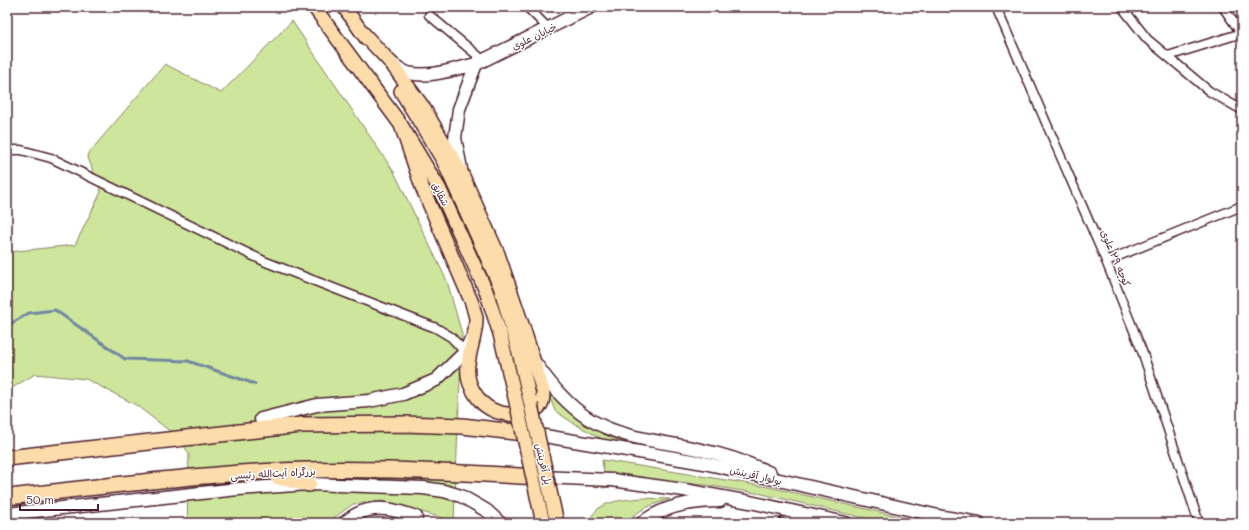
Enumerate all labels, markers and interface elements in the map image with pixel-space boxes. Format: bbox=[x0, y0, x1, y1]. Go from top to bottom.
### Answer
street label: خیابان علوی bbox=[509, 19, 559, 54]
street label: شقایق bbox=[429, 180, 453, 208]
street label: کوچه ۲۹ علوی bbox=[1097, 227, 1134, 289]
street label: پل آفرینش bbox=[532, 442, 556, 486]
street label: بولوار آفرینش bbox=[728, 462, 783, 489]
street label: بزرگراه آیت‌الله رئیسی bbox=[230, 464, 316, 483]
scale bar bbox=[20, 486, 98, 512]
text: 50 m bbox=[26, 491, 54, 507]

